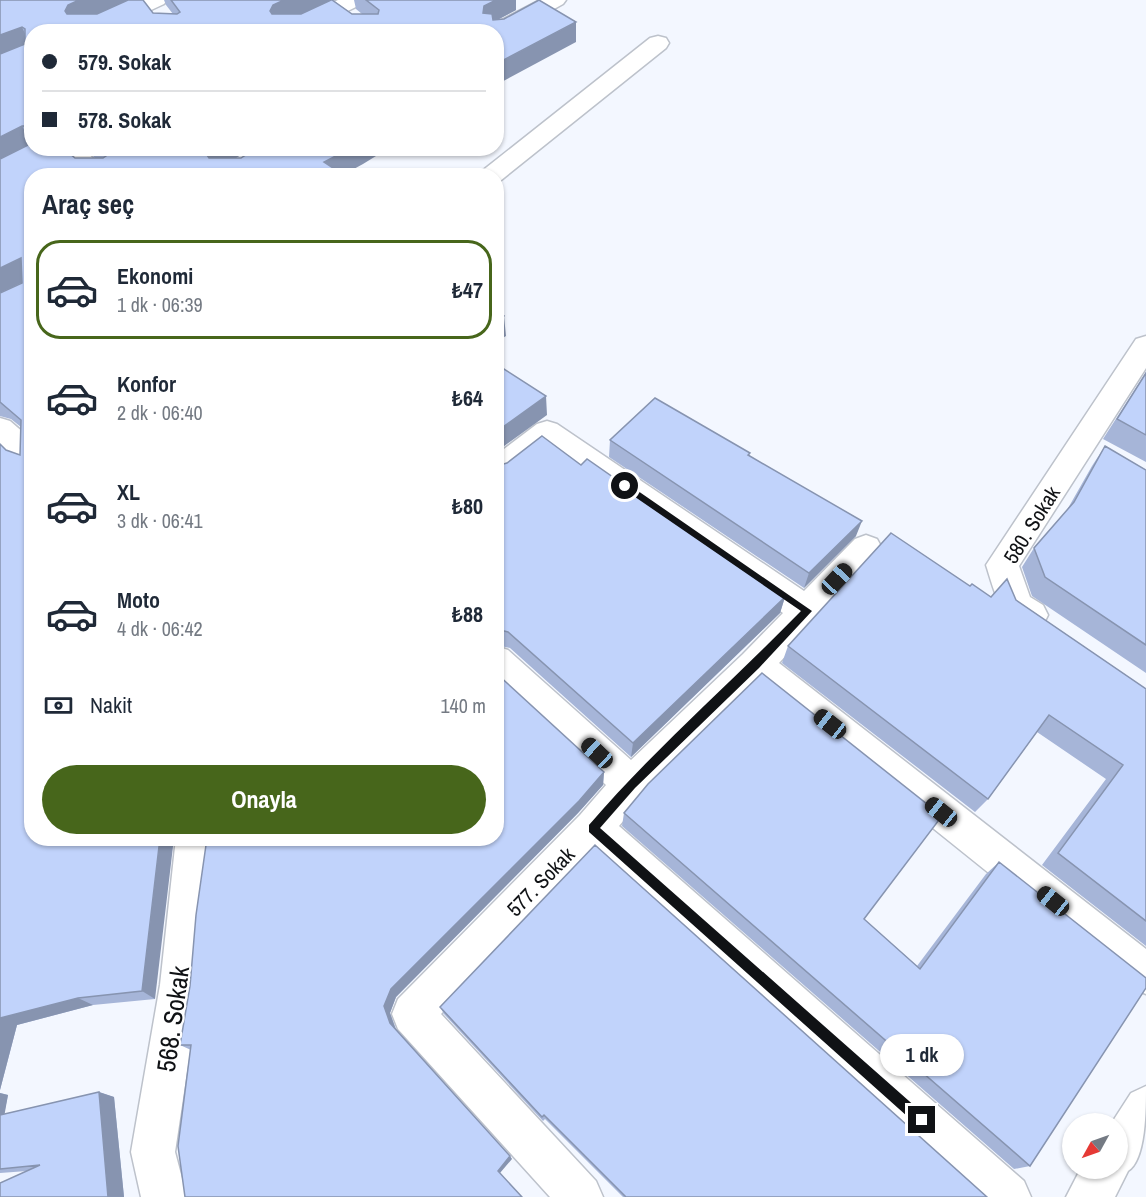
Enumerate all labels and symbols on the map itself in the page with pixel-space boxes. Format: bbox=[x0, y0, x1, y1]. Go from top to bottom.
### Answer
route start bbox=[611, 472, 638, 499]
street label: 580. Sokak bbox=[996, 480, 1067, 569]
car bbox=[818, 560, 856, 598]
car bbox=[810, 706, 850, 742]
car bbox=[578, 734, 616, 772]
car bbox=[921, 794, 961, 830]
street label: 577. Sokak bbox=[500, 840, 581, 923]
car bbox=[1033, 883, 1073, 919]
street label: 568. Sokak bbox=[148, 963, 197, 1074]
callout: 1 dk bbox=[880, 1033, 964, 1075]
route end bbox=[908, 1106, 935, 1133]
north arrow bbox=[1062, 1113, 1128, 1179]

